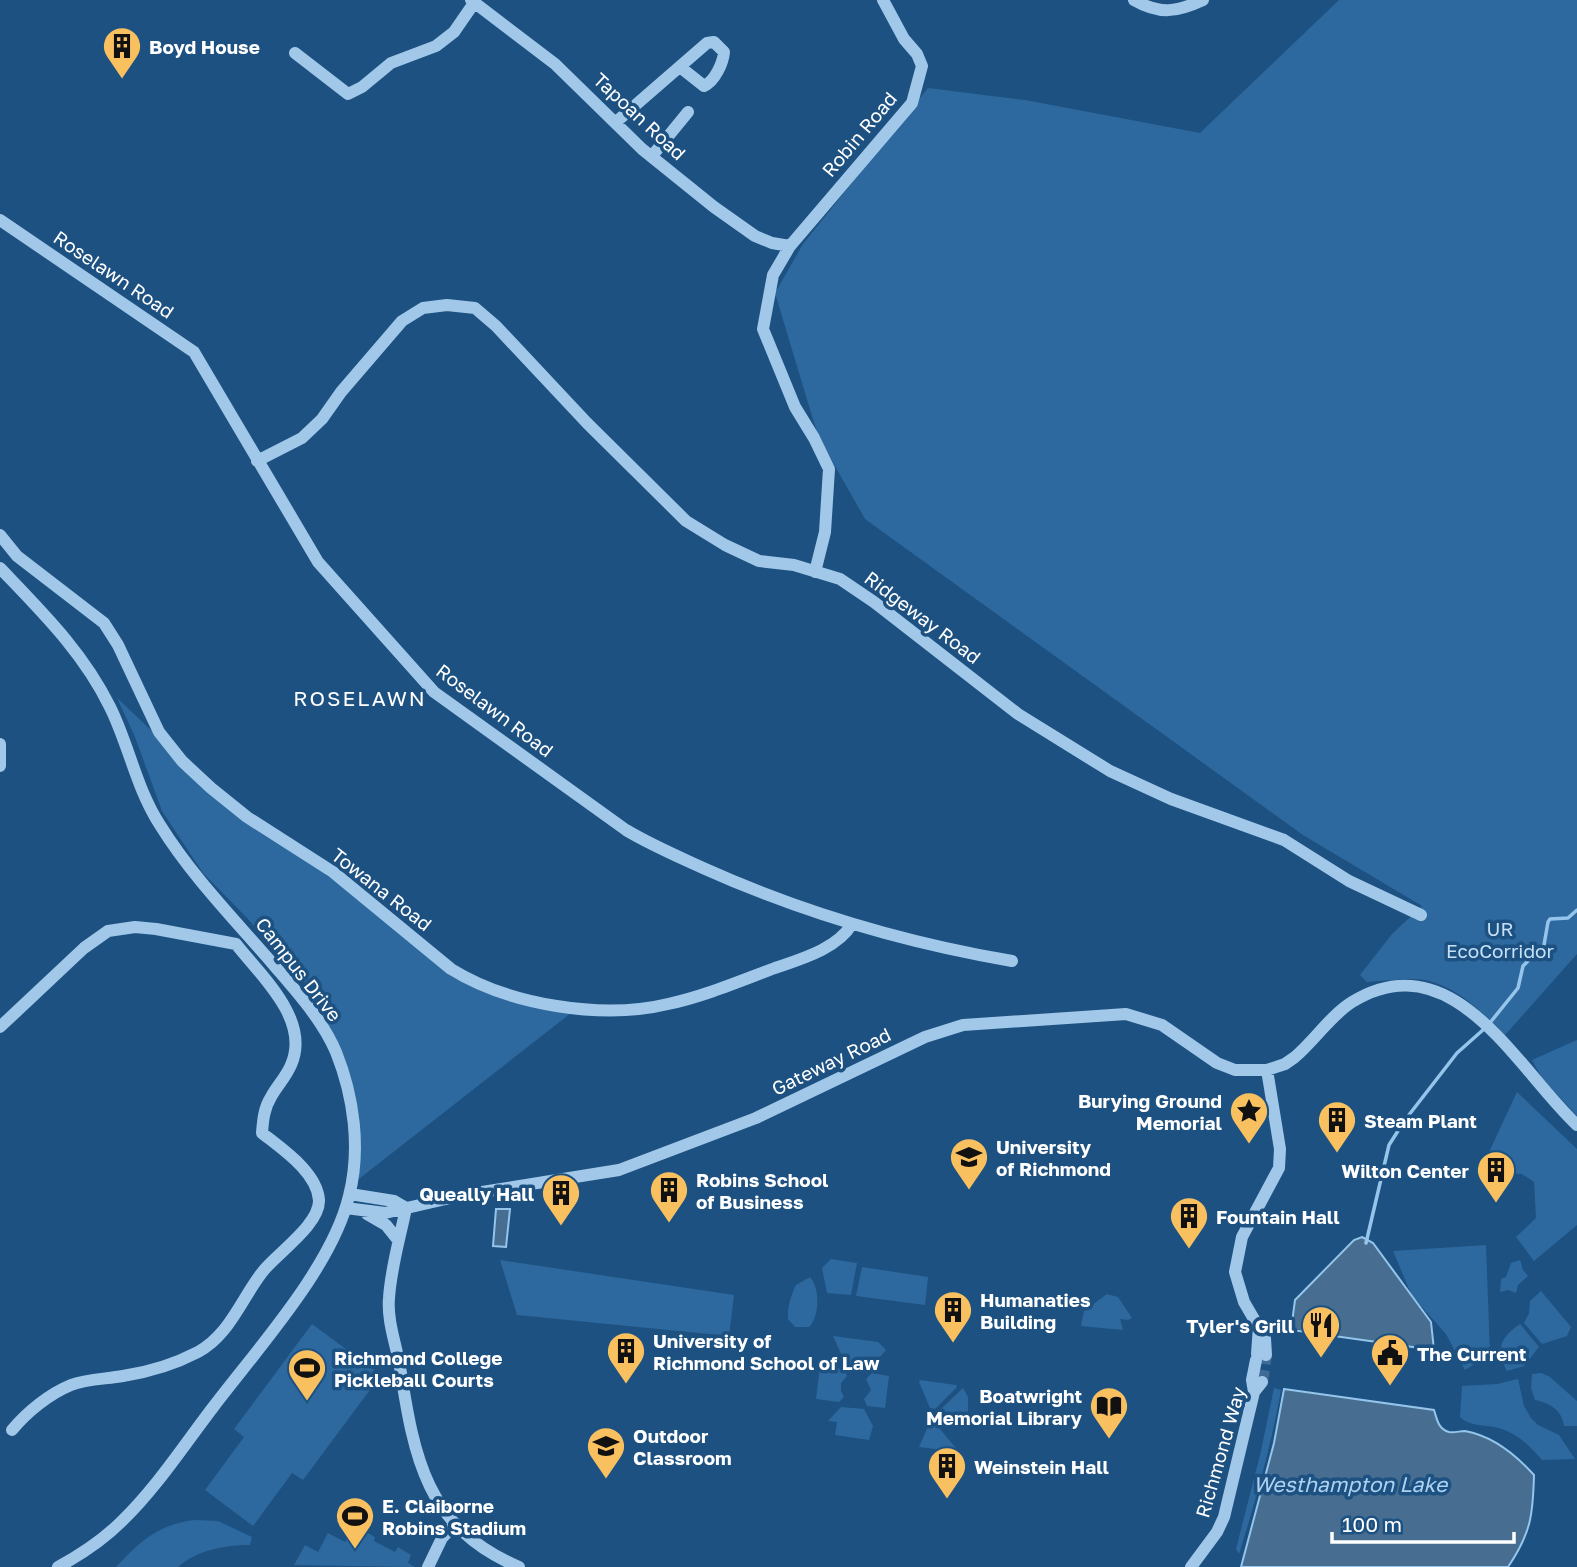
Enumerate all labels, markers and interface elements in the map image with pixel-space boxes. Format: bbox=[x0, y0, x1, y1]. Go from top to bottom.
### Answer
building icon: Boyd House bbox=[101, 25, 143, 80]
place label: Boyd House bbox=[149, 35, 260, 58]
street label: Tapoan Road bbox=[589, 67, 691, 165]
street label: Robin Road bbox=[817, 87, 901, 181]
street label: Roselawn Road bbox=[49, 225, 179, 323]
street label: Ridgeway Road bbox=[860, 566, 986, 668]
street label: Roselawn Road bbox=[432, 659, 558, 761]
district label: ROSELAWN bbox=[293, 685, 427, 711]
street label: Towana Road bbox=[327, 843, 437, 935]
street label: Campus Drive bbox=[251, 912, 347, 1026]
park label: UR EcoCorridor bbox=[1446, 917, 1555, 962]
street label: Gateway Road bbox=[768, 1022, 894, 1100]
place label: Burying Ground Memorial bbox=[1078, 1089, 1222, 1134]
place icon: Burying Ground Memorial bbox=[1228, 1090, 1270, 1145]
building icon: Steam Plant bbox=[1316, 1099, 1358, 1154]
place label: Steam Plant bbox=[1364, 1109, 1477, 1132]
place label: University of Richmond bbox=[996, 1135, 1111, 1180]
school or university icon: University of Richmond bbox=[948, 1136, 990, 1191]
building icon: Wilton Center bbox=[1475, 1149, 1517, 1204]
place label: Wilton Center bbox=[1341, 1159, 1470, 1182]
place label: Robins School of Business bbox=[696, 1168, 828, 1213]
building icon: Robins School of Business bbox=[648, 1169, 690, 1224]
building icon: Queally Hall bbox=[540, 1172, 582, 1227]
place label: Queally Hall bbox=[419, 1182, 534, 1205]
building icon: Fountain Hall bbox=[1168, 1195, 1210, 1250]
place label: Fountain Hall bbox=[1216, 1205, 1340, 1228]
place label: Humanaties Building bbox=[980, 1288, 1091, 1333]
building icon: Humanaties Building bbox=[932, 1289, 974, 1344]
restaurant icon: Tyler's Grill bbox=[1300, 1304, 1342, 1359]
place label: Tyler's Grill bbox=[1186, 1314, 1294, 1337]
place label: University of Richmond School of Law bbox=[653, 1329, 880, 1374]
building icon: University of Richmond School of Law bbox=[605, 1330, 647, 1385]
public building icon: The Current bbox=[1369, 1332, 1411, 1387]
place label: The Current bbox=[1417, 1342, 1527, 1365]
place label: Richmond College Pickleball Courts bbox=[334, 1346, 502, 1391]
sports icon: Richmond College Pickleball Courts bbox=[286, 1347, 328, 1402]
place label: Boatwright Memorial Library bbox=[926, 1384, 1083, 1429]
street label: Richmond Way bbox=[1190, 1384, 1250, 1520]
library icon: Boatwright Memorial Library bbox=[1088, 1385, 1130, 1440]
place label: Outdoor Classroom bbox=[633, 1424, 732, 1469]
school or university icon: Outdoor Classroom bbox=[585, 1425, 627, 1480]
building icon: Weinstein Hall bbox=[926, 1445, 968, 1500]
place label: Weinstein Hall bbox=[974, 1455, 1109, 1478]
water label: Westhampton Lake bbox=[1253, 1471, 1449, 1497]
place label: E. Claiborne Robins Stadium bbox=[382, 1494, 526, 1539]
sports icon: E. Claiborne Robins Stadium bbox=[334, 1495, 376, 1550]
scale bar bbox=[1332, 1500, 1514, 1544]
text: 100 m bbox=[1342, 1511, 1402, 1537]

